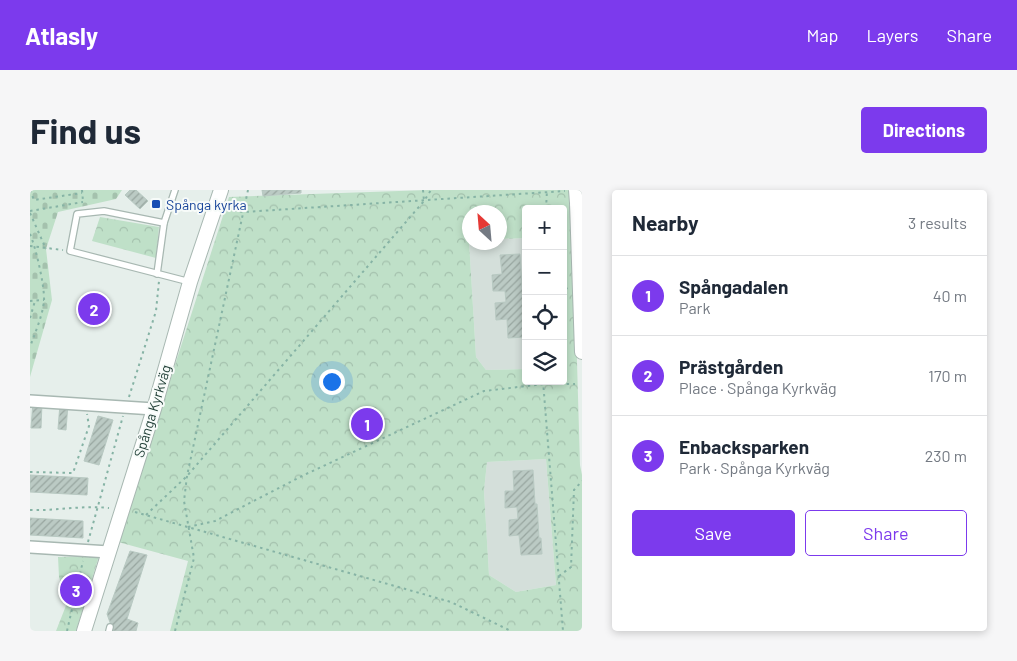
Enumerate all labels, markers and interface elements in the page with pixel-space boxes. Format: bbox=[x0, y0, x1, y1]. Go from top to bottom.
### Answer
text: Atlasly bbox=[25, 21, 98, 50]
text: Map bbox=[806, 24, 838, 46]
text: Layers bbox=[866, 24, 919, 46]
text: Share bbox=[947, 24, 992, 46]
button: Directions bbox=[861, 107, 987, 153]
text: Find us bbox=[30, 109, 141, 151]
place label: Spånga kyrka bbox=[166, 196, 247, 213]
marker: Spånga kyrka bbox=[150, 198, 162, 210]
north arrow bbox=[462, 205, 507, 250]
map controls bbox=[522, 205, 567, 385]
button: + bbox=[522, 205, 567, 250]
text: Nearby bbox=[632, 210, 698, 235]
text: 3 results bbox=[908, 213, 967, 232]
button: − bbox=[522, 250, 567, 295]
text: Spångadalen bbox=[679, 275, 788, 298]
text: 1 bbox=[645, 286, 651, 305]
text: 40 m bbox=[933, 286, 967, 305]
pin: 2 bbox=[78, 290, 110, 328]
button: locate bbox=[522, 295, 567, 340]
text: Park bbox=[679, 298, 710, 317]
button: layers bbox=[522, 340, 567, 385]
text: Prästgården bbox=[679, 355, 783, 378]
street label: Spånga Kyrkväg bbox=[130, 363, 174, 459]
text: 2 bbox=[644, 366, 652, 385]
text: 170 m bbox=[928, 366, 967, 385]
your location bbox=[319, 369, 345, 395]
text: Place · Spånga Kyrkväg bbox=[679, 378, 837, 397]
pin: 1 bbox=[351, 405, 383, 443]
text: Enbacksparken bbox=[679, 435, 809, 458]
text: 3 bbox=[644, 446, 652, 465]
text: 230 m bbox=[925, 446, 967, 465]
text: Park · Spånga Kyrkväg bbox=[679, 458, 830, 477]
button: Save bbox=[632, 510, 795, 556]
button: Share bbox=[805, 510, 967, 556]
pin: 3 bbox=[60, 571, 92, 609]

